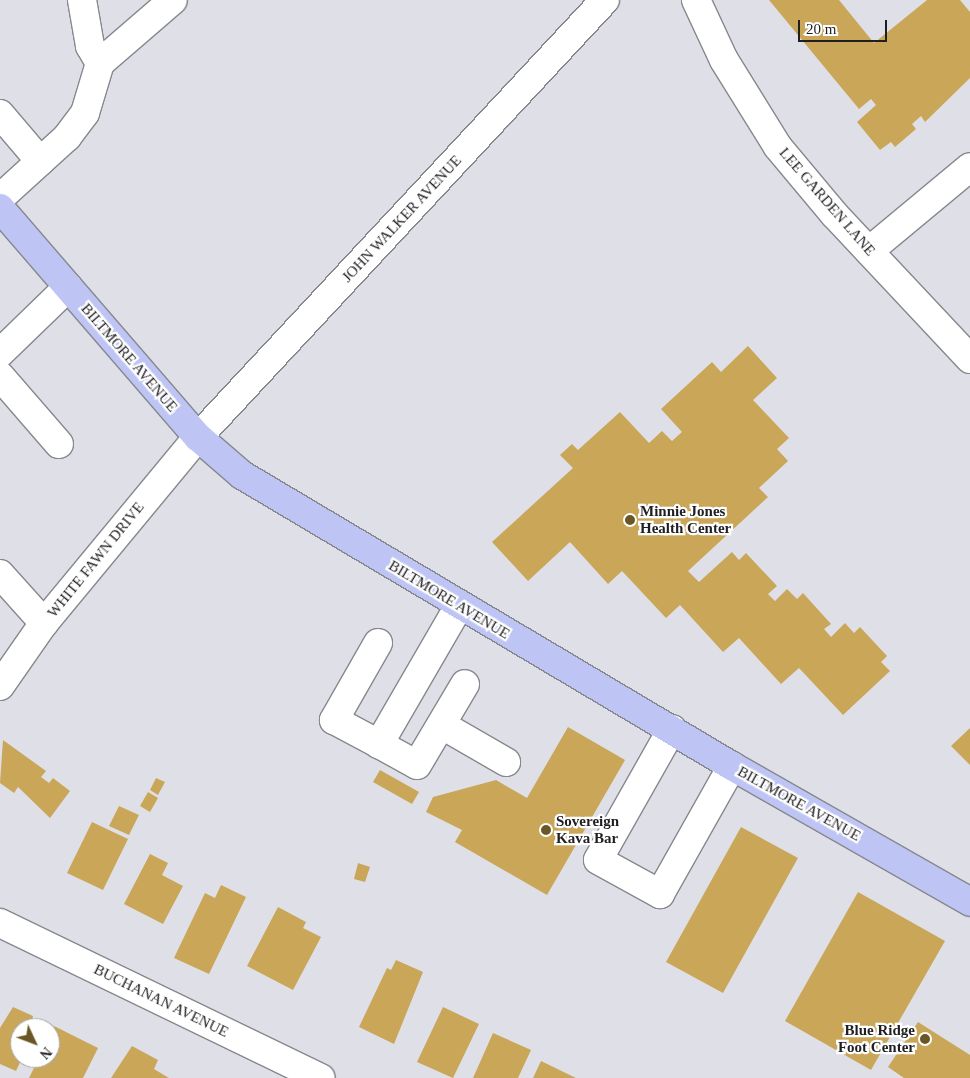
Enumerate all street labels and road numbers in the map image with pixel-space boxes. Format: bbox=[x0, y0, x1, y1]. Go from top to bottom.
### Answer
street label: LEE GARDEN LANE bbox=[775, 144, 879, 260]
street label: JOHN WALKER AVENUE bbox=[338, 151, 466, 287]
street label: BILTMORE AVENUE bbox=[77, 300, 181, 416]
street label: WHITE FAWN DRIVE bbox=[44, 499, 148, 621]
street label: BILTMORE AVENUE bbox=[385, 557, 513, 643]
street label: BILTMORE AVENUE bbox=[734, 762, 864, 846]
street label: BUCHANAN AVENUE bbox=[90, 960, 232, 1042]

